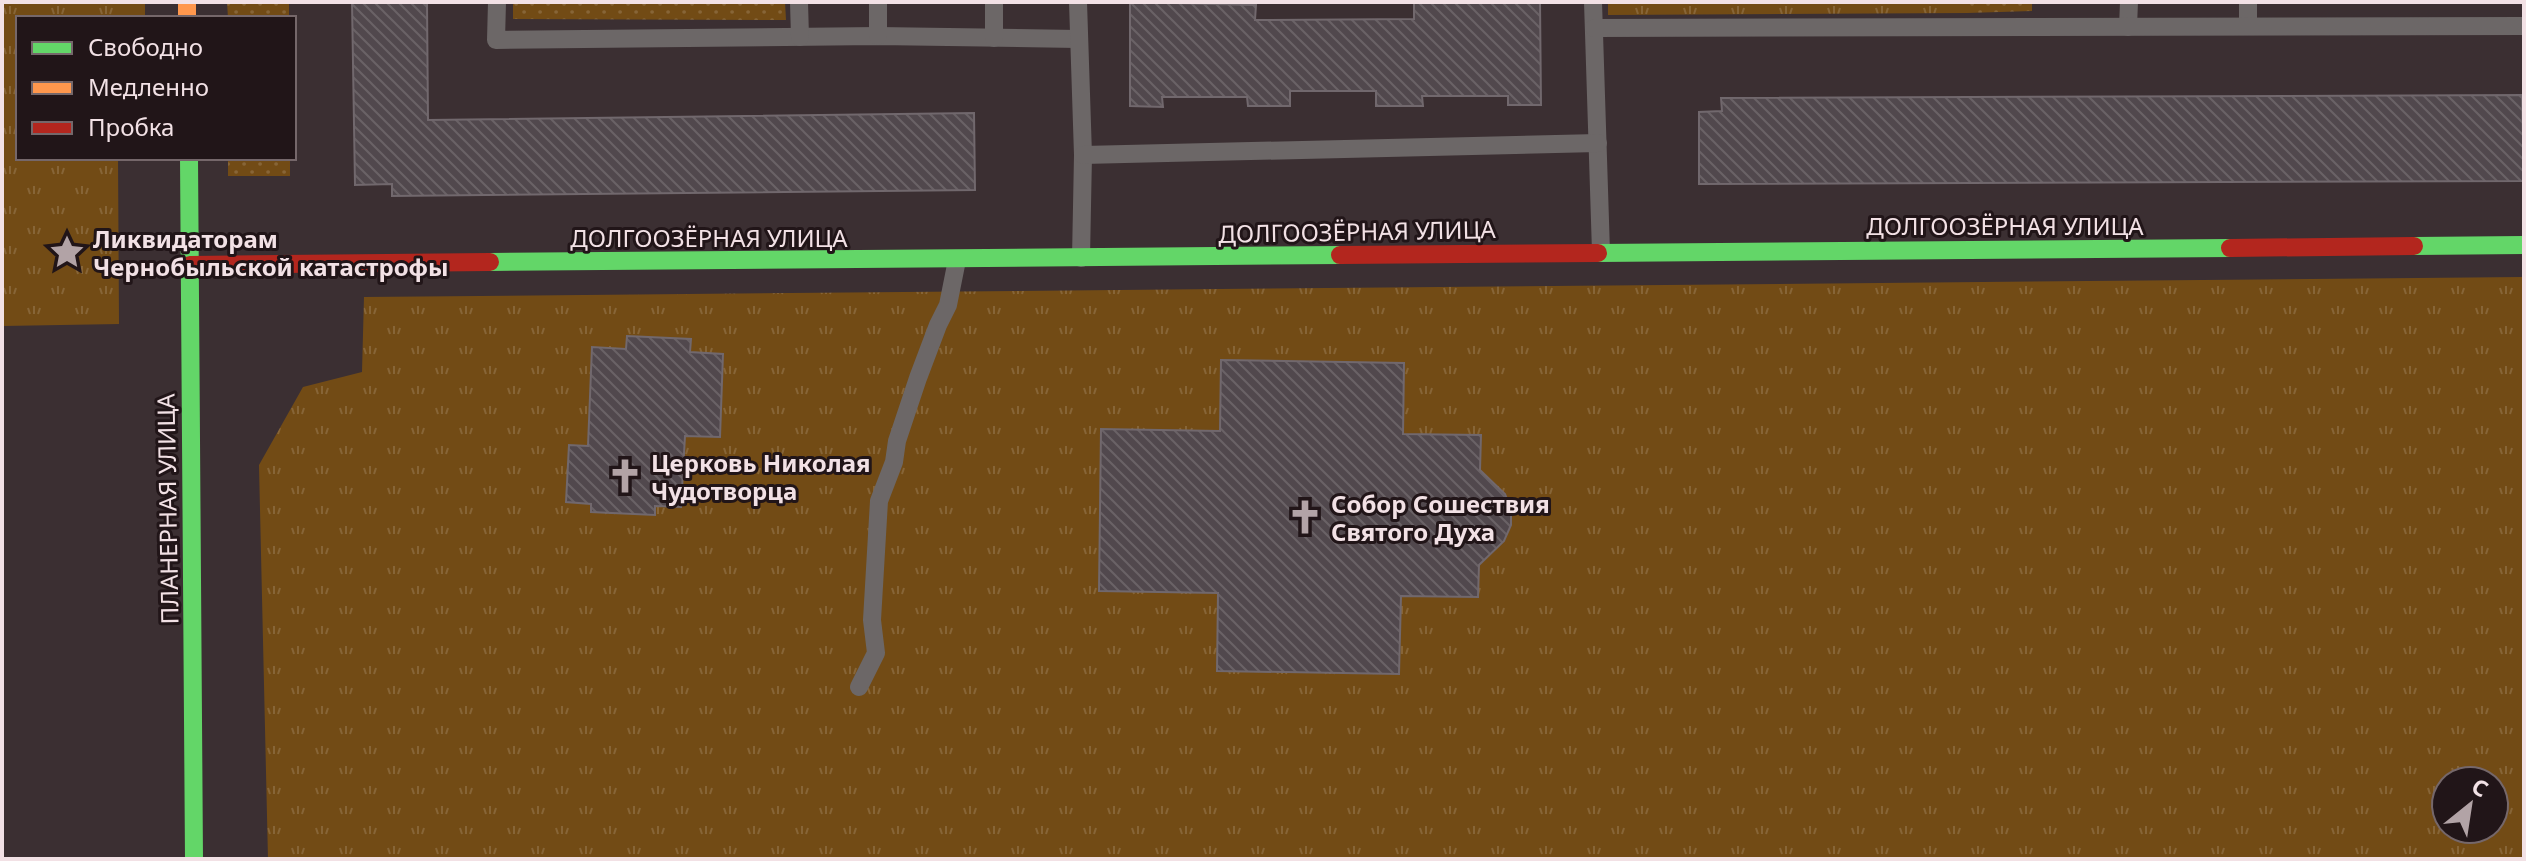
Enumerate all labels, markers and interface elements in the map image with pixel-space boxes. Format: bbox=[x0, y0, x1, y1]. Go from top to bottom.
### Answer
legend bbox=[16, 16, 296, 160]
text: Свободно bbox=[88, 30, 203, 63]
text: Медленно bbox=[88, 70, 209, 103]
text: Пробка bbox=[88, 110, 174, 143]
street label: ДОЛГООЗЁРНАЯ УЛИЦА bbox=[1866, 209, 2144, 242]
street label: ДОЛГООЗЁРНАЯ УЛИЦА bbox=[1218, 212, 1497, 250]
street label: ДОЛГООЗЁРНАЯ УЛИЦА bbox=[570, 221, 848, 254]
place label: Ликвидаторам Чернобыльской катастрофы bbox=[93, 222, 449, 283]
place icon: Ликвидаторам Чернобыльской катастрофы bbox=[48, 233, 86, 271]
street label: ПЛАНЕРНАЯ УЛИЦА bbox=[148, 393, 186, 625]
place label: Церковь Николая Чудотворца bbox=[651, 446, 870, 507]
church icon: Церковь Николая Чудотворца bbox=[606, 457, 644, 495]
place label: Собор Сошествия Святого Духа bbox=[1331, 487, 1550, 548]
church icon: Собор Сошествия Святого Духа bbox=[1286, 498, 1324, 536]
north arrow bbox=[2430, 765, 2510, 845]
text: С bbox=[2467, 770, 2494, 803]

